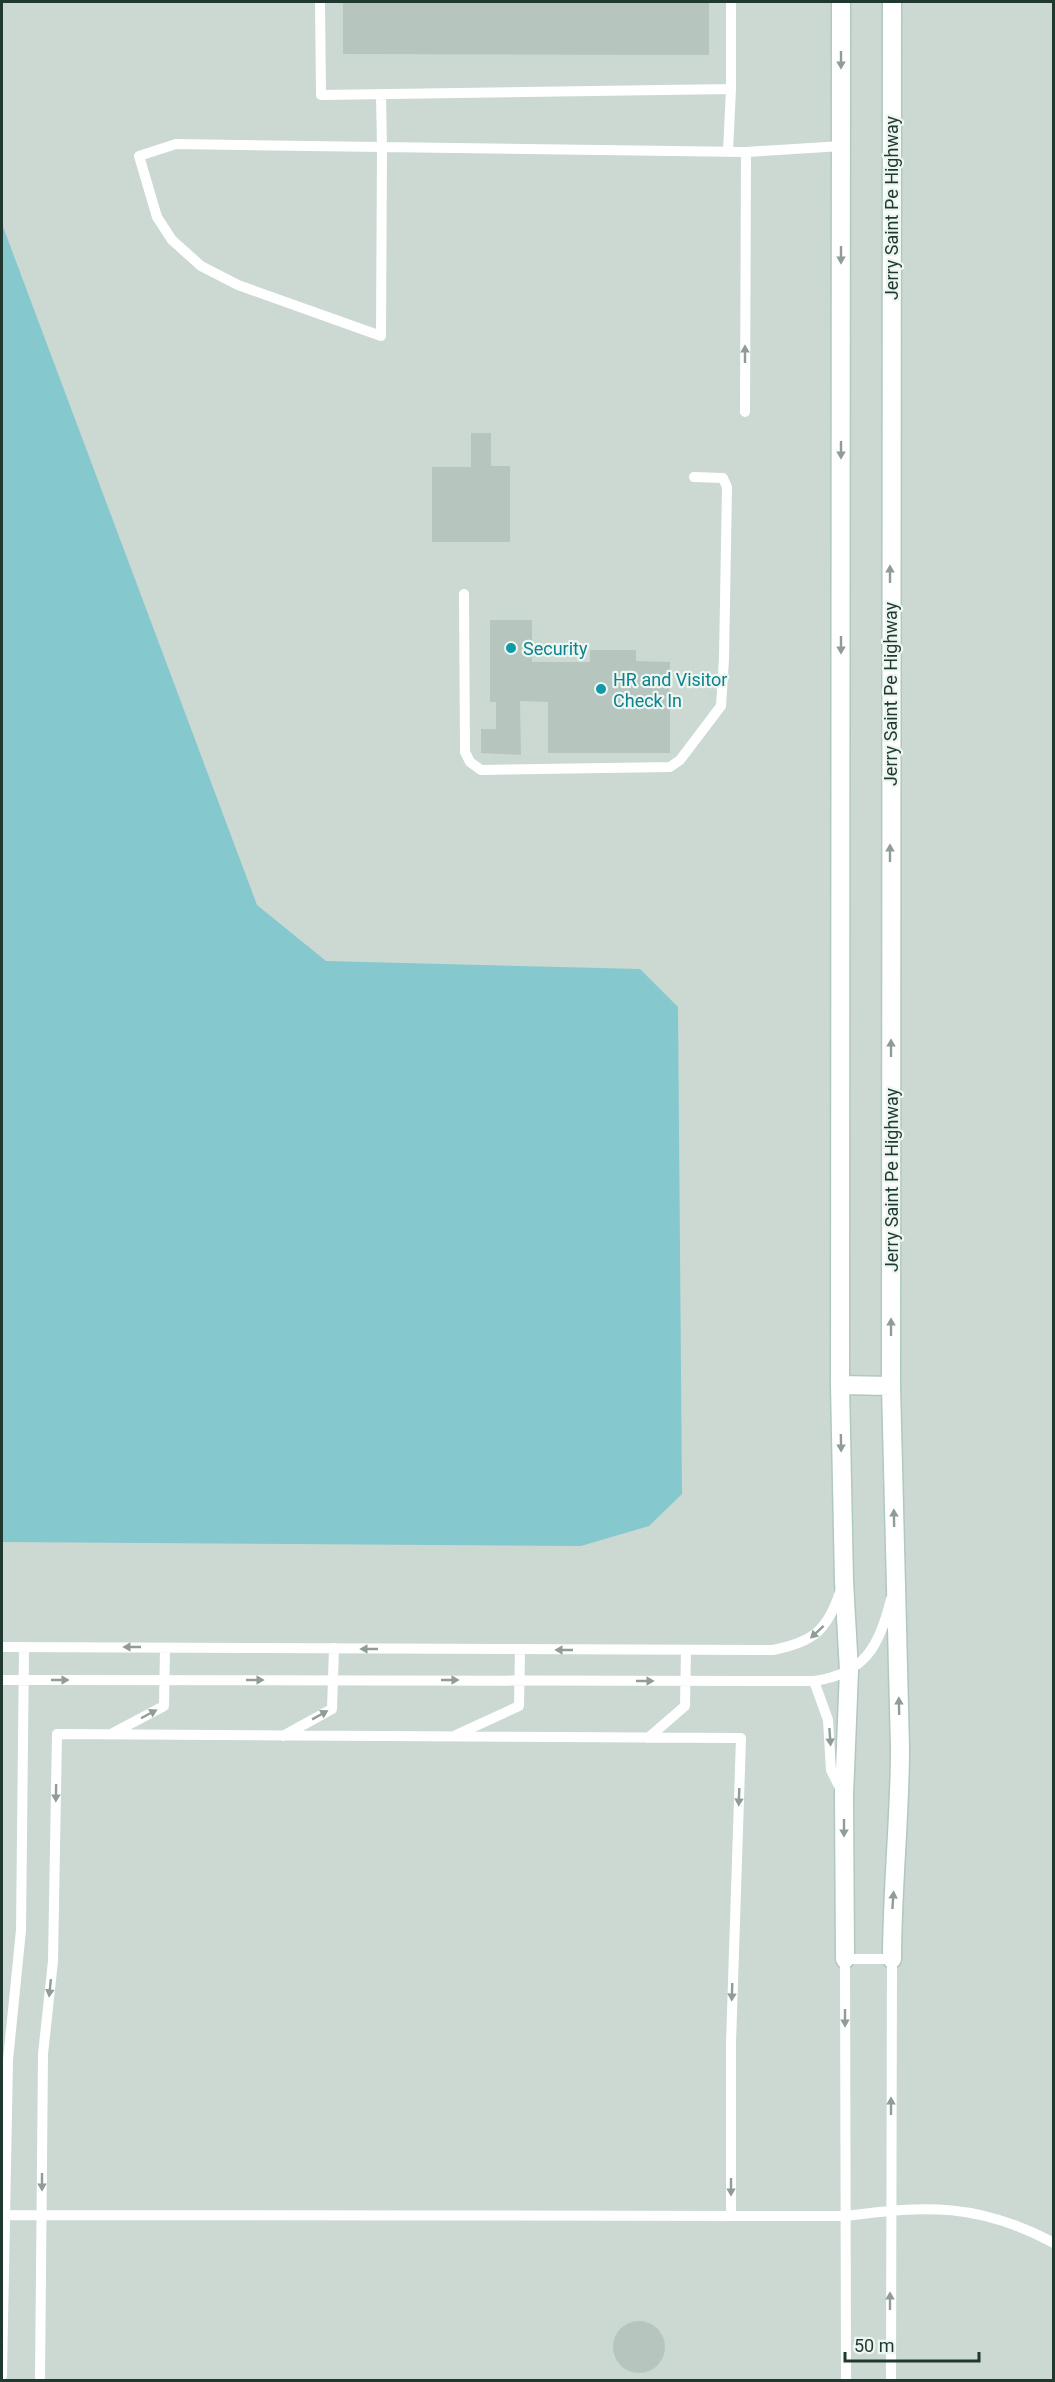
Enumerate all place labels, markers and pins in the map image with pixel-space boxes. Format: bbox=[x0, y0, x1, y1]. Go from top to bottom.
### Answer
place label: Security bbox=[523, 638, 588, 659]
marker: Security bbox=[504, 641, 518, 655]
place label: HR and Visitor Check In bbox=[613, 669, 727, 711]
marker: HR and Visitor Check In bbox=[594, 682, 608, 696]

